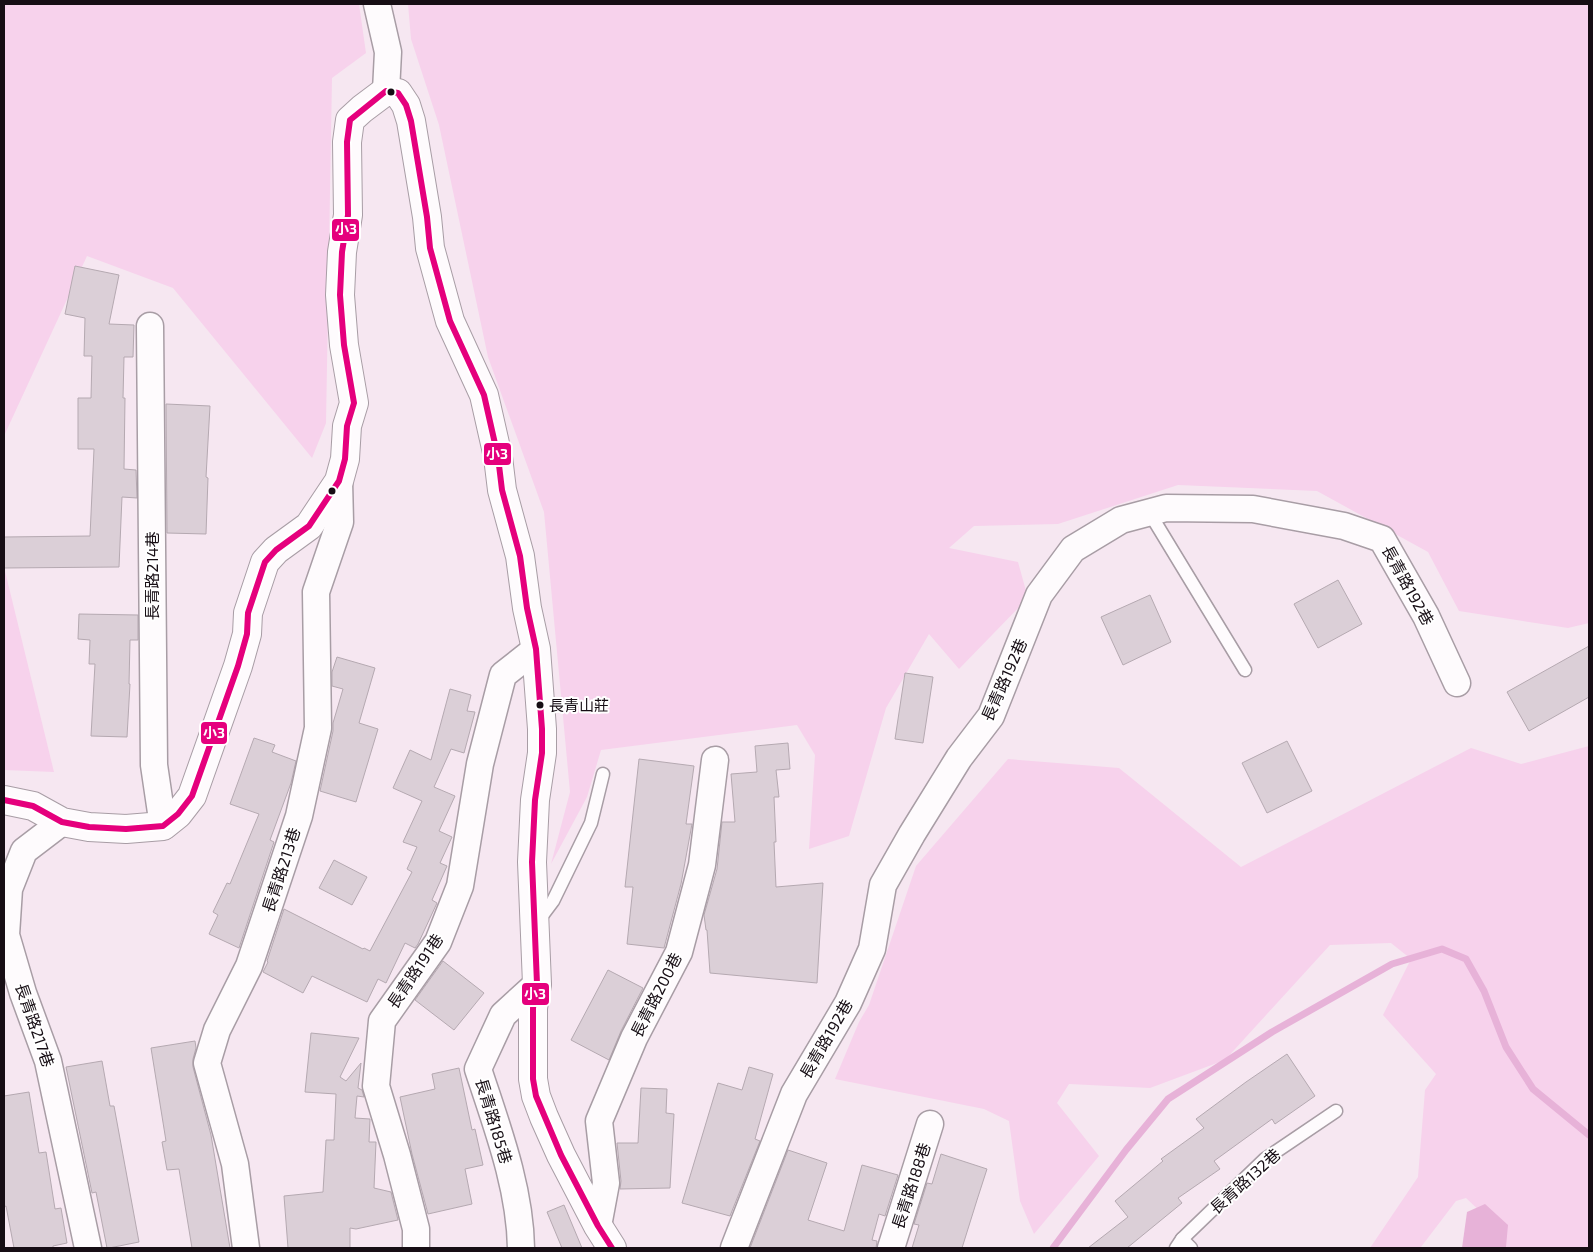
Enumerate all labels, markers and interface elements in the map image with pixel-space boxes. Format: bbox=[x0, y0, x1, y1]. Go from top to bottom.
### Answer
unlabelled marker bbox=[386, 87, 396, 97]
line badge: 小3 bbox=[331, 218, 360, 242]
text: 小3 bbox=[335, 220, 357, 237]
line badge: 小3 bbox=[483, 442, 512, 466]
text: 小3 bbox=[486, 445, 508, 462]
unlabelled marker bbox=[327, 486, 337, 496]
street label: 長青路214巷 bbox=[142, 531, 161, 621]
street label: 長青路192巷 bbox=[1379, 541, 1438, 628]
street label: 長青路192巷 bbox=[977, 636, 1030, 724]
place label: 長青山莊 bbox=[549, 696, 609, 714]
marker: 長青山莊 bbox=[535, 700, 545, 710]
line badge: 小3 bbox=[200, 721, 228, 745]
text: 小3 bbox=[203, 724, 225, 741]
street label: 長青路213巷 bbox=[258, 825, 303, 915]
street label: 長青路191巷 bbox=[383, 930, 446, 1012]
street label: 長青路200巷 bbox=[626, 949, 685, 1040]
street label: 長青路217巷 bbox=[12, 980, 59, 1069]
line badge: 小3 bbox=[521, 982, 550, 1006]
text: 小3 bbox=[524, 985, 546, 1002]
street label: 長青路192巷 bbox=[795, 996, 856, 1082]
street label: 長青路185巷 bbox=[472, 1076, 517, 1166]
street label: 長青路188巷 bbox=[888, 1140, 933, 1231]
street label: 長青路132巷 bbox=[1206, 1144, 1284, 1217]

